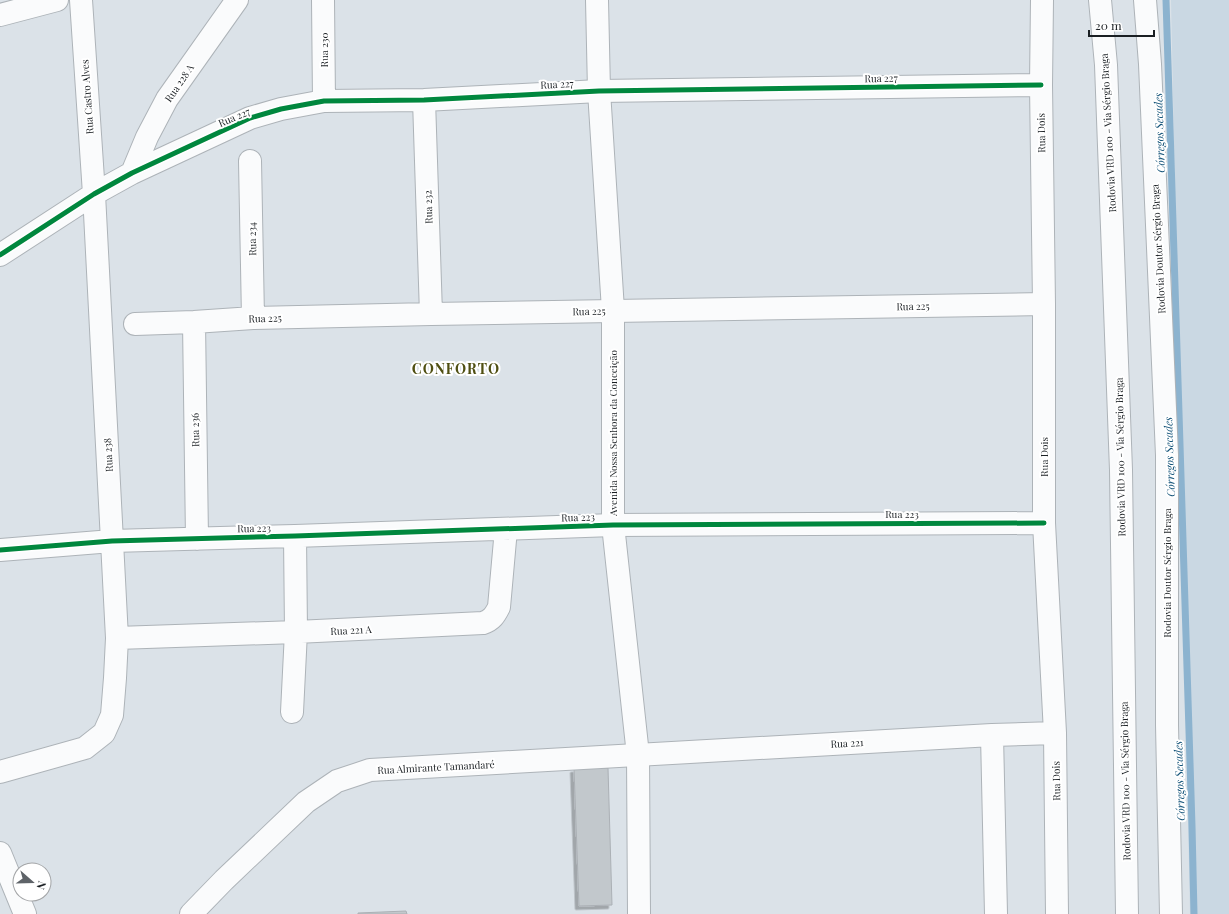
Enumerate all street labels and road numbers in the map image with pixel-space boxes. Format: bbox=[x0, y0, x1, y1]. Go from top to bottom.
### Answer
street label: Rua 230 bbox=[317, 33, 331, 67]
street label: Rodovia VRD 100 - Via Sérgio Braga bbox=[1097, 53, 1119, 213]
street label: Rua Castro Alves bbox=[77, 59, 97, 135]
street label: Rua 228 A bbox=[161, 61, 197, 105]
street label: Rua 227 bbox=[864, 71, 898, 85]
street label: Rua 227 bbox=[540, 76, 574, 92]
street label: Rua 227 bbox=[216, 104, 252, 130]
street label: Rua Dois bbox=[1034, 113, 1048, 153]
street label: Rodovia Doutor Sérgio Braga bbox=[1148, 184, 1168, 314]
street label: Rua 232 bbox=[420, 190, 436, 224]
street label: Rua 234 bbox=[245, 222, 259, 256]
street label: Rua 225 bbox=[896, 299, 930, 313]
street label: Rua 225 bbox=[572, 304, 606, 318]
street label: Rua 225 bbox=[248, 310, 282, 326]
street label: Avenida Nossa Senhora da Conceição bbox=[606, 349, 620, 517]
street label: Rodovia VRD 100 - Via Sérgio Braga bbox=[1112, 377, 1128, 537]
street label: Rua 236 bbox=[188, 413, 202, 447]
street label: Rua Dois bbox=[1037, 437, 1051, 477]
street label: Rua 238 bbox=[100, 438, 116, 472]
street label: Rua 223 bbox=[885, 507, 919, 521]
street label: Rodovia Doutor Sérgio Braga bbox=[1160, 508, 1174, 638]
street label: Rua 223 bbox=[561, 509, 596, 525]
street label: Rua 223 bbox=[237, 521, 271, 535]
street label: Rua 221 A bbox=[330, 622, 373, 638]
street label: Rodovia VRD 100 - Via Sérgio Braga bbox=[1117, 701, 1133, 861]
street label: Rua 221 bbox=[830, 735, 864, 751]
street label: Rua Almirante Tamandaré bbox=[377, 757, 495, 777]
street label: Rua Dois bbox=[1049, 761, 1063, 801]

